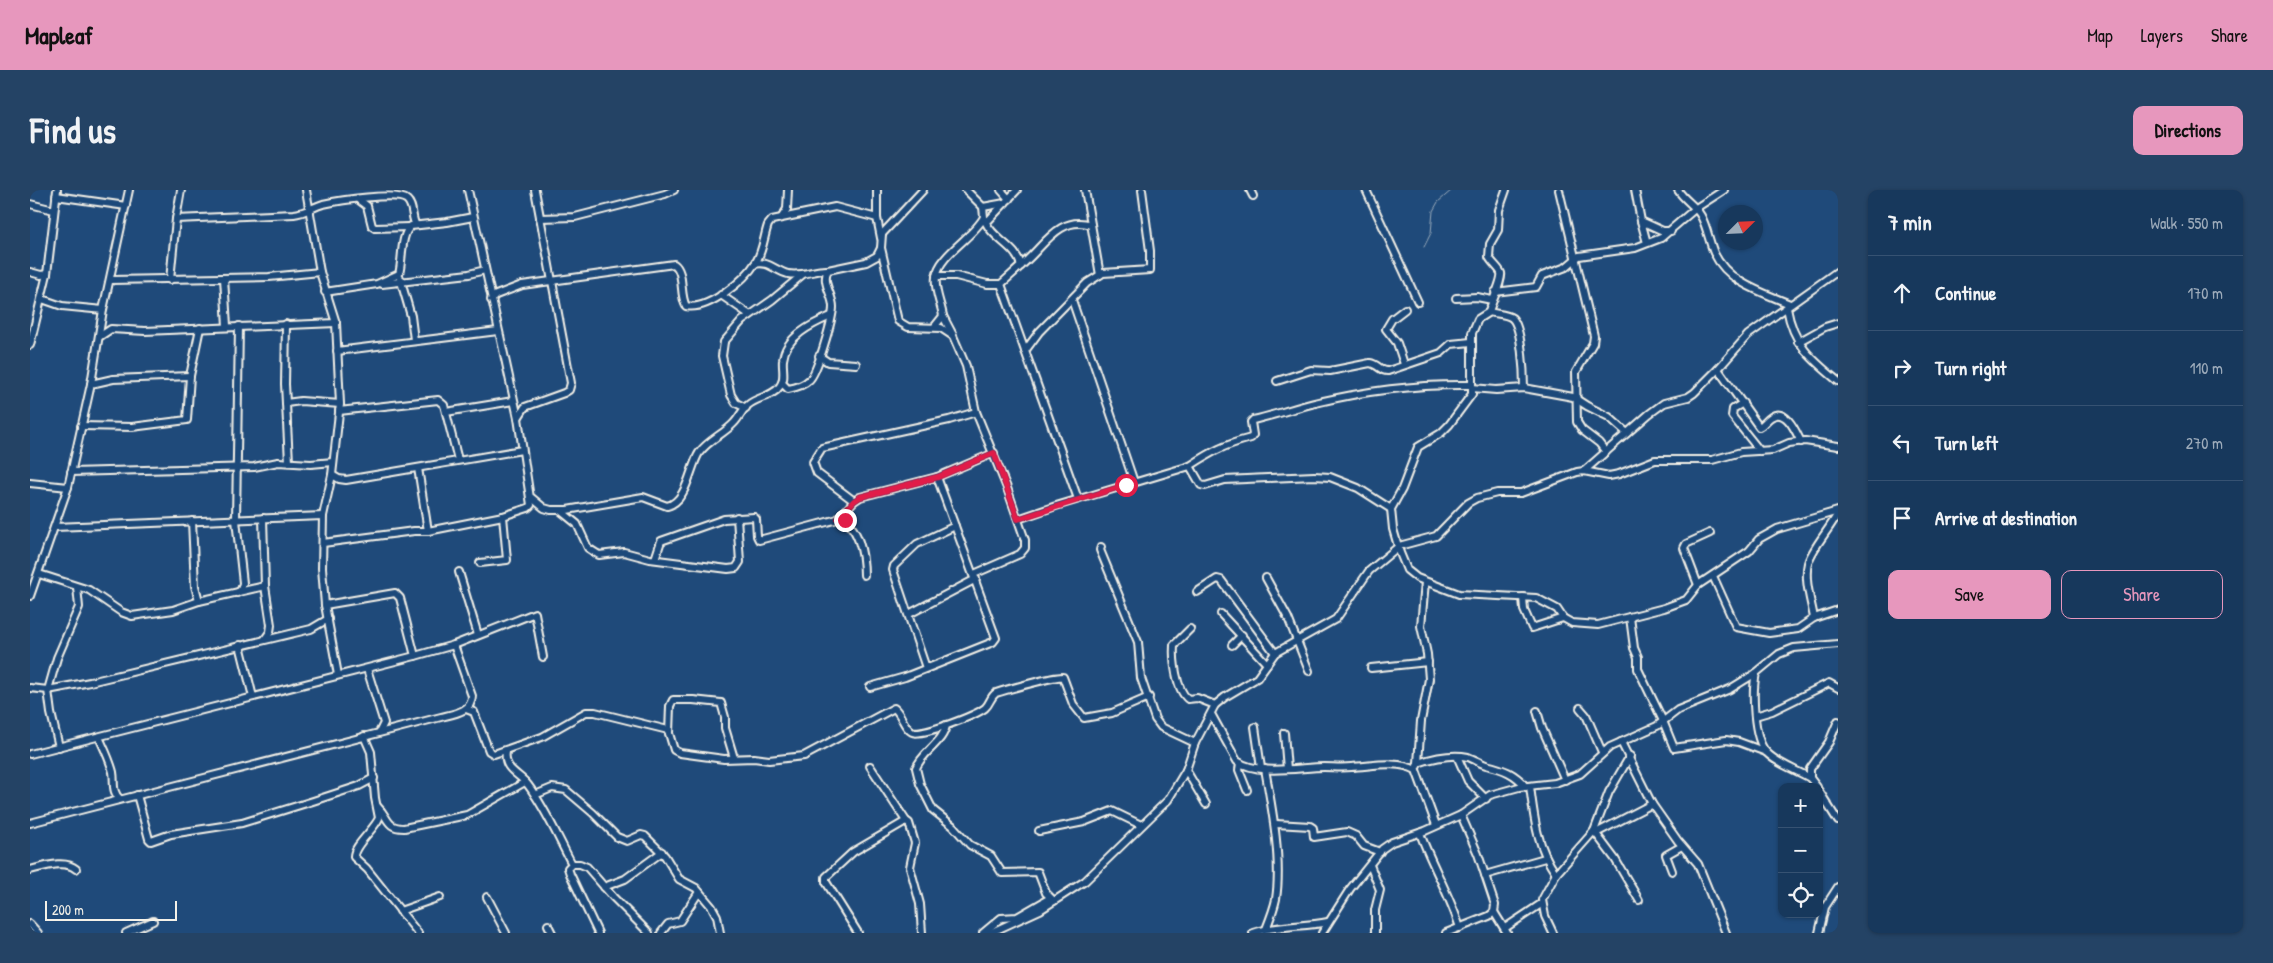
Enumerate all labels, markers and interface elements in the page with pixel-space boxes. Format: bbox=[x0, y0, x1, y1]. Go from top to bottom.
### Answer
text: Mapleaf bbox=[25, 19, 93, 51]
text: Map bbox=[2087, 23, 2113, 48]
text: Layers bbox=[2141, 23, 2183, 48]
text: Share bbox=[2211, 23, 2248, 48]
button: Directions bbox=[2133, 106, 2243, 155]
text: Find us bbox=[30, 107, 116, 154]
north arrow bbox=[1718, 205, 1763, 250]
text: 7 min bbox=[1888, 208, 1932, 237]
text: Walk · 550 m bbox=[2150, 212, 2223, 234]
icon: ahead bbox=[1888, 279, 1916, 307]
text: Continue bbox=[1935, 280, 1996, 306]
text: 170 m bbox=[2188, 282, 2223, 304]
icon: right bbox=[1888, 354, 1916, 382]
text: Turn right bbox=[1935, 355, 2006, 381]
text: 110 m bbox=[2190, 357, 2223, 379]
icon: left bbox=[1888, 429, 1916, 457]
text: Turn left bbox=[1935, 430, 1998, 456]
text: 270 m bbox=[2186, 432, 2223, 454]
route start bbox=[1115, 474, 1138, 497]
icon: arrive bbox=[1888, 504, 1916, 532]
text: Arrive at destination bbox=[1935, 505, 2077, 531]
route end bbox=[834, 509, 857, 532]
button: Save bbox=[1888, 570, 2051, 619]
button: Share bbox=[2061, 570, 2223, 619]
map controls bbox=[1778, 783, 1823, 918]
button: + bbox=[1778, 783, 1823, 828]
button: − bbox=[1778, 828, 1823, 873]
button: locate bbox=[1778, 873, 1823, 918]
scale bar bbox=[45, 898, 178, 921]
text: 200 m bbox=[52, 900, 84, 919]

